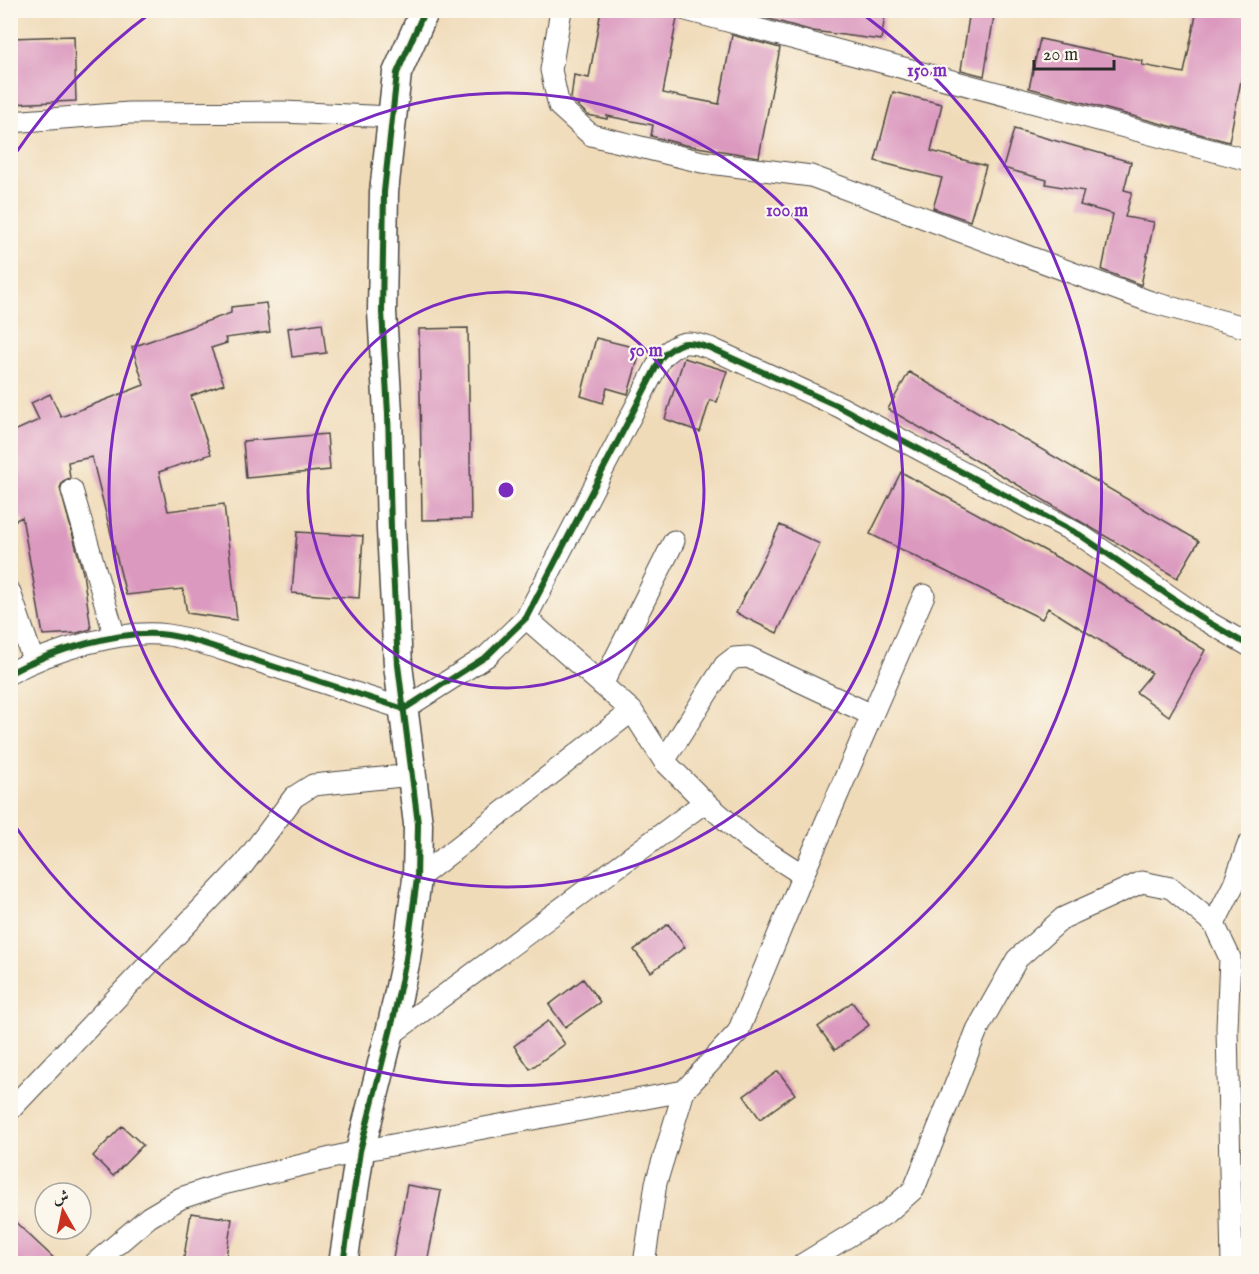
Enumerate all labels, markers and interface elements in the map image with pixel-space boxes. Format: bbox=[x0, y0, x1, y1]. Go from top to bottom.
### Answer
scale bar bbox=[1034, 33, 1114, 71]
text: 20 m bbox=[1043, 44, 1078, 67]
text: 150 m bbox=[907, 60, 947, 83]
text: 100 m bbox=[766, 200, 808, 223]
text: 50 m bbox=[629, 340, 663, 363]
centre of rings bbox=[496, 480, 516, 500]
north arrow bbox=[33, 1181, 93, 1241]
text: ش bbox=[52, 1187, 70, 1209]

